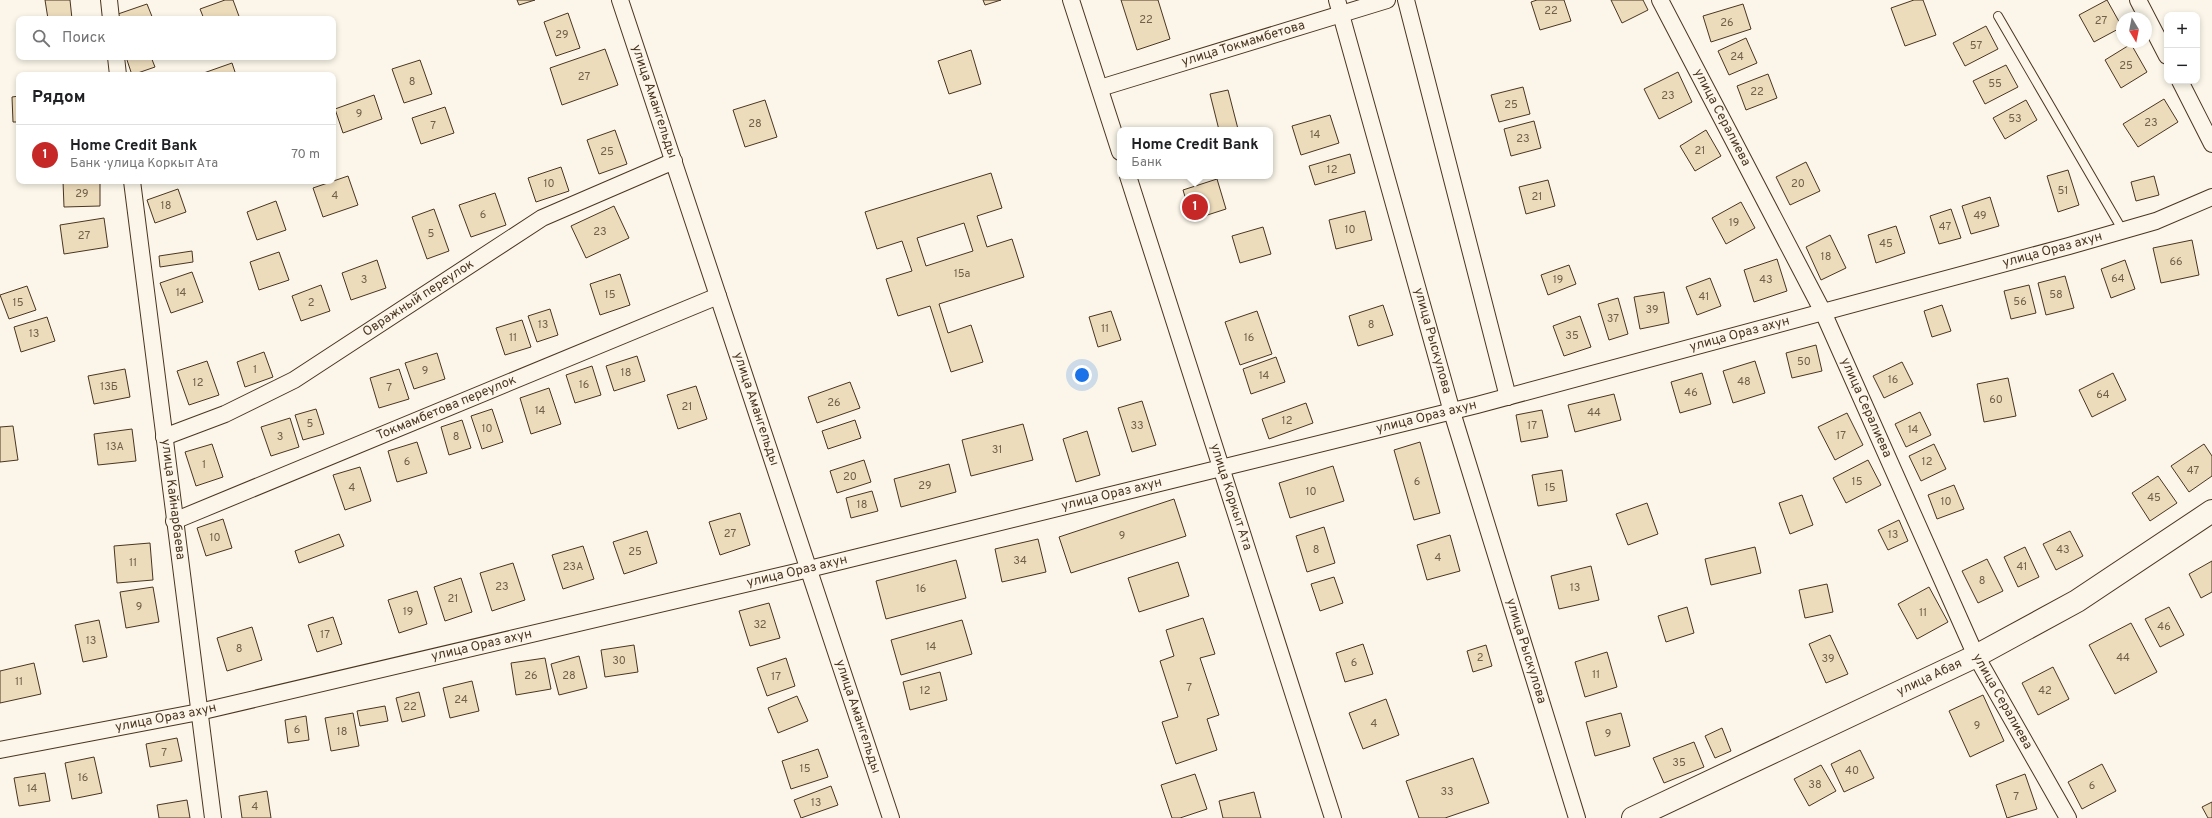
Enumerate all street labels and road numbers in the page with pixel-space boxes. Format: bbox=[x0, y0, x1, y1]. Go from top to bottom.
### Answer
street label: улица Токмамбетова bbox=[1180, 18, 1307, 70]
street label: улица Амангельды bbox=[627, 43, 680, 160]
street label: улица Сералиева bbox=[1690, 67, 1754, 169]
street label: улица Ораз ахун bbox=[2001, 229, 2104, 271]
street label: Овражный переулок bbox=[360, 256, 477, 341]
street label: улица Рыскулова bbox=[1410, 286, 1455, 396]
street label: улица Ораз ахун bbox=[1688, 313, 1792, 356]
street label: улица Амангельды bbox=[729, 350, 782, 468]
street label: улица Сералиева bbox=[1837, 356, 1895, 460]
street label: Токмамбетова переулок bbox=[374, 372, 519, 444]
street label: улица Ораз ахун bbox=[1375, 397, 1478, 437]
street label: улица Кайнарбаева bbox=[157, 438, 188, 561]
street label: улица Коркыт Ата bbox=[1206, 442, 1255, 552]
street label: улица Ораз ахун bbox=[1060, 475, 1164, 515]
street label: улица Ораз ахун bbox=[745, 552, 849, 591]
street label: улица Рыскулова bbox=[1502, 597, 1549, 706]
street label: улица Ораз ахун bbox=[430, 626, 534, 665]
street label: улица Сералиева bbox=[1968, 651, 2035, 752]
street label: улица Абая bbox=[1894, 656, 1965, 700]
street label: улица Амангельды bbox=[831, 658, 884, 776]
street label: улица Ораз ахун bbox=[114, 700, 218, 736]

